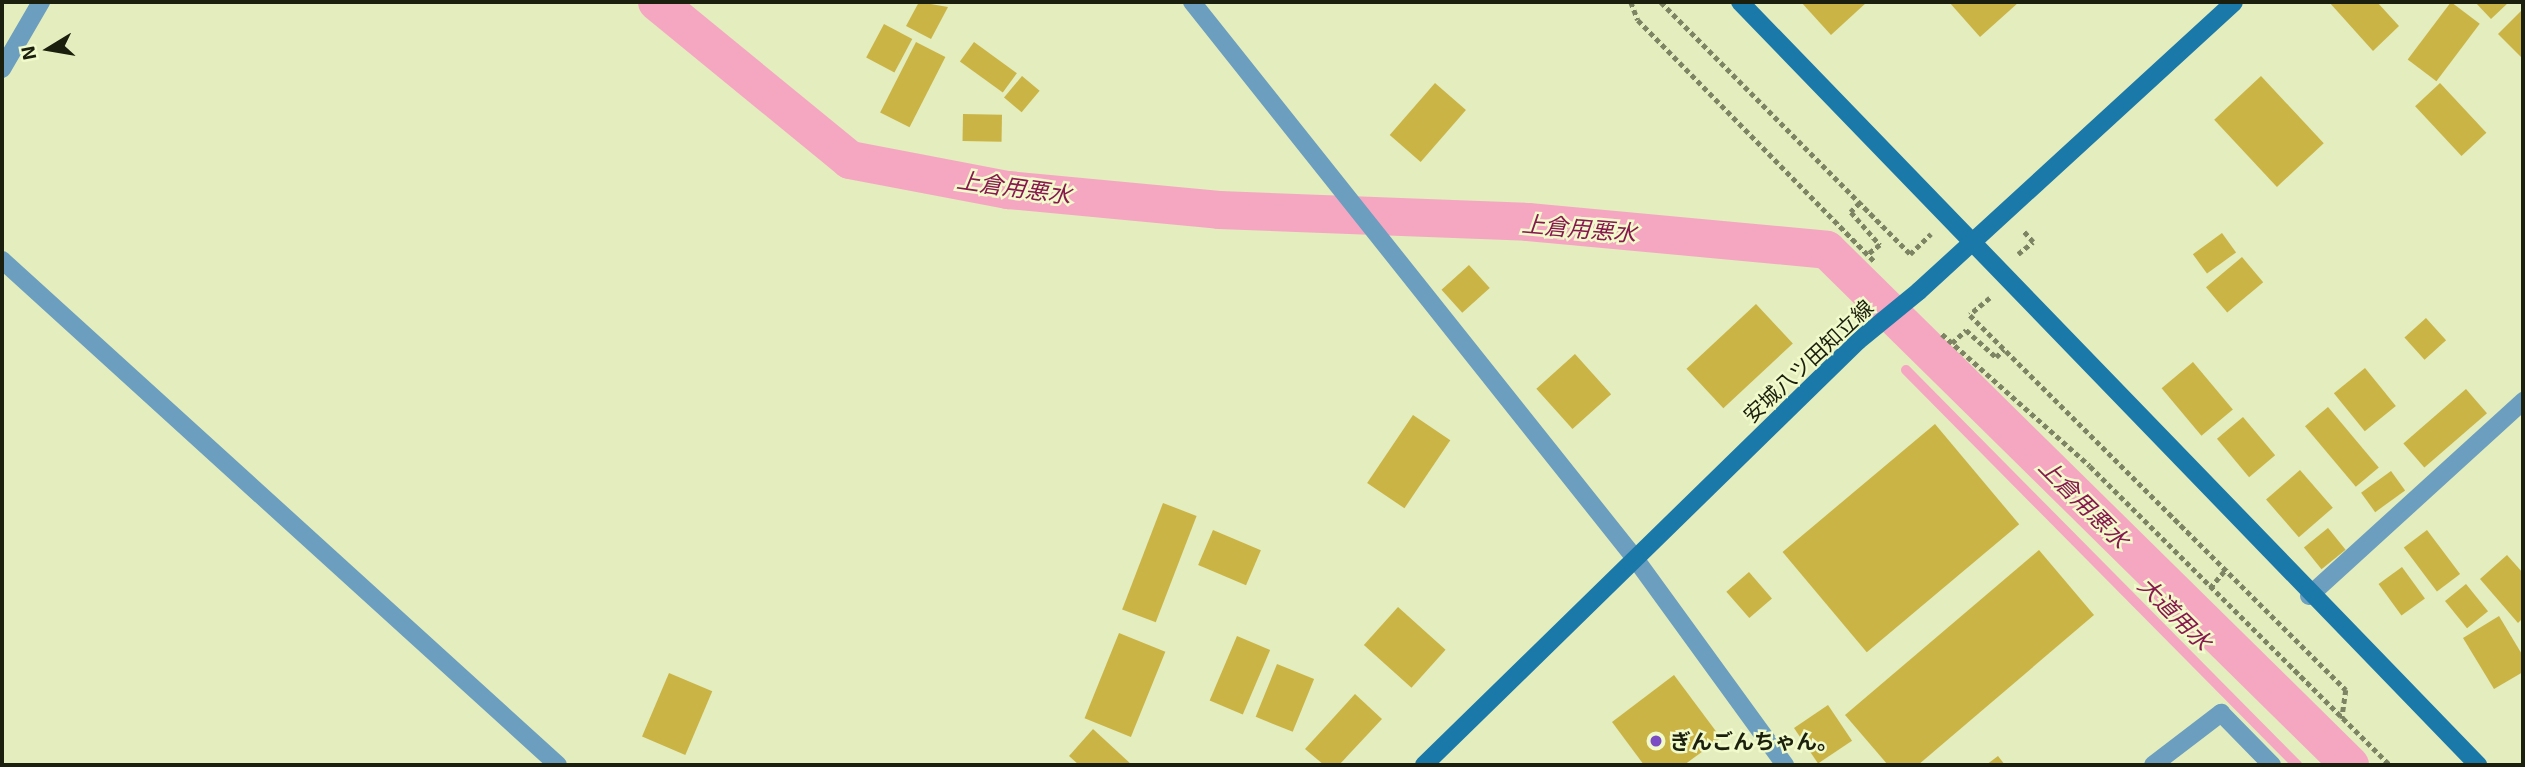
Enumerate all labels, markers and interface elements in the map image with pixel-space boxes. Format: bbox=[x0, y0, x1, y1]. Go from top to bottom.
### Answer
north arrow bbox=[14, 14, 84, 84]
text: N bbox=[15, 44, 40, 62]
water label: 上倉用悪水 bbox=[955, 165, 1073, 209]
water label: 上倉用悪水 bbox=[1521, 209, 1637, 247]
street label: 安城八ツ田知立線 bbox=[1738, 294, 1878, 428]
water label: 上倉用悪水 bbox=[2034, 453, 2134, 553]
water label: 大道用水 bbox=[2133, 571, 2217, 655]
place label: ぎんごんちゃん。 bbox=[1670, 728, 1838, 754]
marker: ぎんごんちゃん。 bbox=[1648, 733, 1664, 749]

